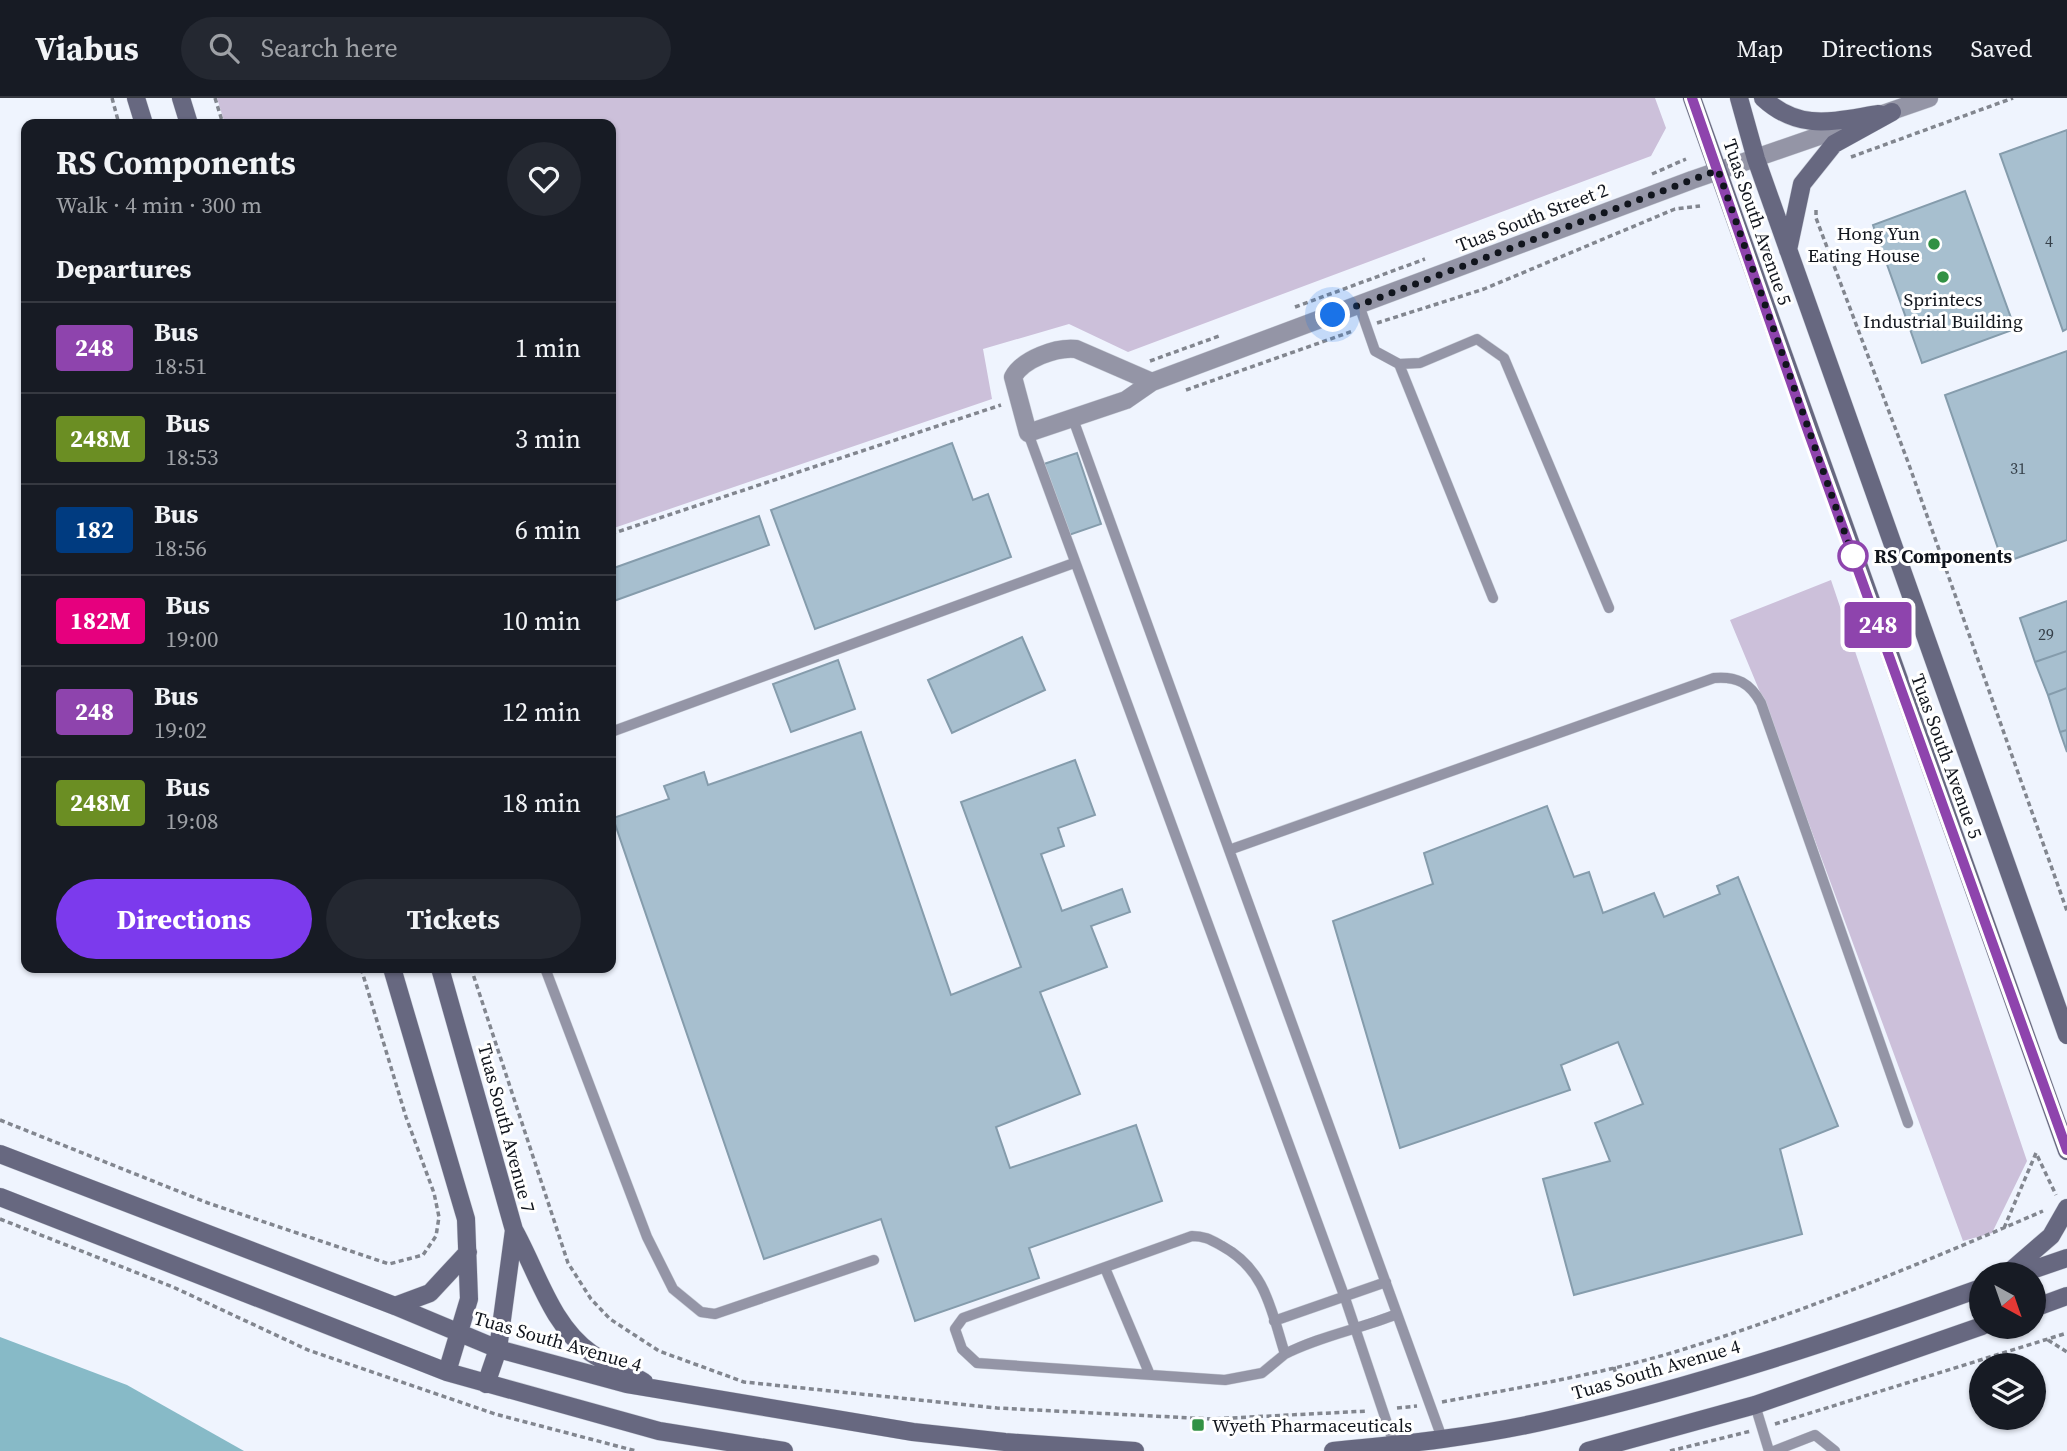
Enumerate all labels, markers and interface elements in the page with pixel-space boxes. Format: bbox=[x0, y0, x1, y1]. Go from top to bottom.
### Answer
search box bbox=[181, 17, 671, 80]
text: Viabus bbox=[35, 26, 139, 71]
icon: search bbox=[205, 29, 243, 67]
text: Search here bbox=[261, 30, 398, 66]
text: Map bbox=[1736, 32, 1783, 65]
text: Directions bbox=[1821, 32, 1932, 65]
text: Saved bbox=[1970, 32, 2032, 65]
street label: Tuas South Avenue 5 bbox=[1717, 136, 1799, 308]
text: RS Components bbox=[56, 140, 296, 185]
button: heart bbox=[507, 142, 581, 216]
street label: Tuas South Street 2 bbox=[1452, 176, 1612, 258]
text: Walk · 4 min · 300 m bbox=[56, 189, 262, 221]
place label: Hong Yun Eating House bbox=[1807, 220, 1920, 268]
house number: 4 bbox=[2045, 230, 2053, 252]
marker: Hong Yun Eating House bbox=[1926, 236, 1942, 252]
text: Departures bbox=[56, 251, 191, 287]
marker: Sprintecs Industrial Building bbox=[1935, 269, 1951, 285]
place label: Sprintecs Industrial Building bbox=[1863, 286, 2023, 334]
your location bbox=[1315, 297, 1350, 332]
text: Bus bbox=[154, 314, 198, 350]
text: 1 min bbox=[515, 330, 581, 366]
text: 248 bbox=[75, 331, 114, 364]
text: 18:51 bbox=[154, 350, 207, 382]
text: Bus bbox=[166, 405, 210, 441]
text: 3 min bbox=[515, 421, 581, 457]
text: 248M bbox=[70, 422, 131, 455]
text: 18:53 bbox=[166, 441, 218, 473]
house number: 31 bbox=[2010, 457, 2026, 479]
text: Bus bbox=[154, 496, 198, 532]
text: 6 min bbox=[515, 512, 581, 548]
text: 182 bbox=[75, 513, 114, 546]
text: 18:56 bbox=[154, 532, 207, 564]
marker: RS Components bbox=[1838, 541, 1868, 571]
place label: RS Components bbox=[1874, 543, 2012, 569]
text: Bus bbox=[166, 587, 210, 623]
line badge: 248 bbox=[1838, 602, 1918, 648]
text: 10 min bbox=[502, 603, 581, 639]
text: 182M bbox=[70, 604, 131, 637]
text: 248 bbox=[1858, 608, 1898, 641]
text: 19:00 bbox=[166, 623, 218, 655]
house number: 29 bbox=[2038, 623, 2054, 645]
street label: Tuas South Avenue 5 bbox=[1905, 670, 1989, 842]
text: Bus bbox=[154, 678, 198, 714]
text: 12 min bbox=[502, 694, 581, 730]
text: 248 bbox=[75, 695, 114, 728]
text: 19:02 bbox=[154, 714, 207, 746]
text: Bus bbox=[166, 769, 210, 805]
text: 18 min bbox=[502, 785, 581, 821]
text: 248M bbox=[70, 786, 131, 819]
text: 19:08 bbox=[166, 805, 218, 837]
button: Directions bbox=[56, 879, 312, 959]
button: Tickets bbox=[326, 879, 581, 959]
street label: Tuas South Avenue 7 bbox=[472, 1041, 542, 1215]
north arrow bbox=[1969, 1262, 2046, 1339]
map controls bbox=[1969, 1262, 2046, 1430]
street label: Tuas South Avenue 4 bbox=[471, 1305, 646, 1378]
street label: Tuas South Avenue 4 bbox=[1569, 1332, 1744, 1405]
button: layers bbox=[1969, 1353, 2046, 1430]
place label: Wyeth Pharmaceuticals bbox=[1212, 1412, 1412, 1438]
marker: Wyeth Pharmaceuticals bbox=[1190, 1417, 1206, 1433]

